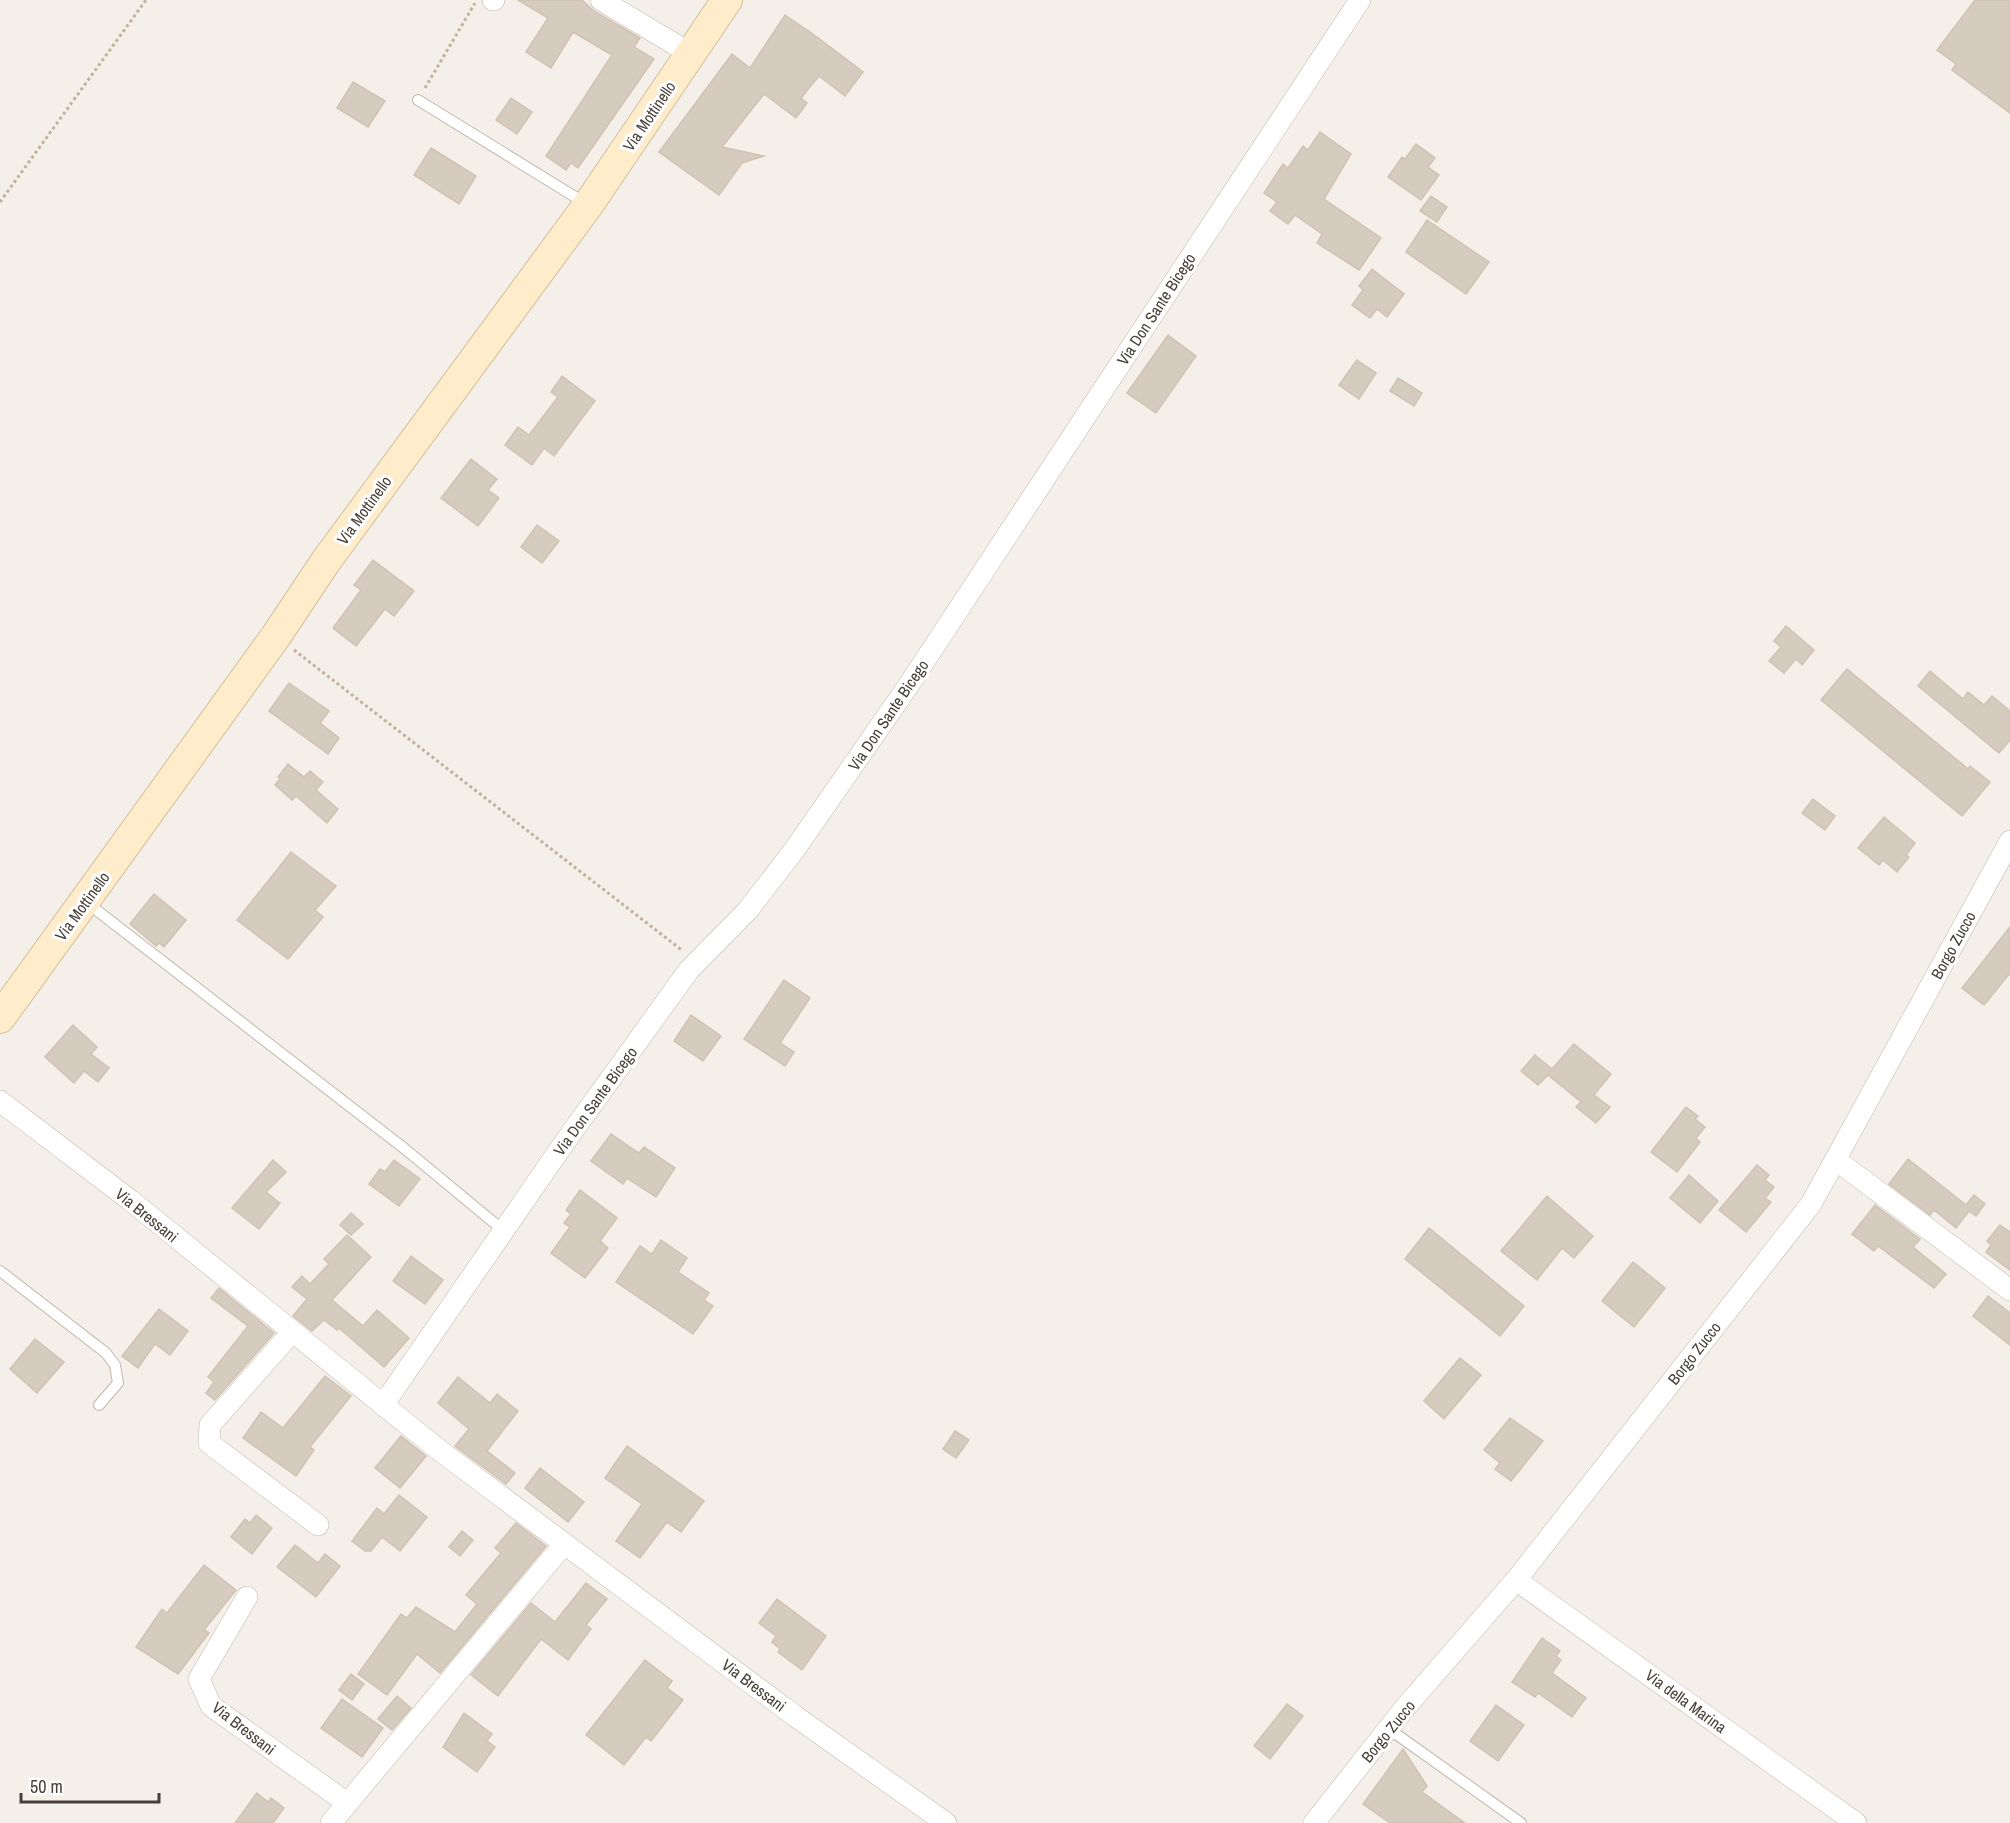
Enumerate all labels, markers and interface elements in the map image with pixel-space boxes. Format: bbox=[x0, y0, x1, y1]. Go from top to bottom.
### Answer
street label: Via Mottinello bbox=[618, 77, 680, 155]
street label: Via Don Sante Bicego bbox=[1111, 249, 1201, 369]
street label: Via Mottinello bbox=[332, 471, 396, 549]
street label: Via Don Sante Bicego bbox=[843, 655, 933, 775]
street label: Via Mottinello bbox=[50, 867, 114, 945]
street label: Borgo Zucco bbox=[1925, 907, 1981, 983]
street label: Via Don Sante Bicego bbox=[548, 1042, 642, 1160]
street label: Via Bressani bbox=[111, 1183, 183, 1247]
street label: Borgo Zucco bbox=[1662, 1317, 1726, 1389]
street label: Via Bressani bbox=[717, 1654, 791, 1716]
street label: Via della Marina bbox=[1641, 1664, 1732, 1738]
street label: Borgo Zucco bbox=[1356, 1695, 1420, 1767]
street label: Via Bressani bbox=[208, 1696, 280, 1760]
scale bar bbox=[21, 1766, 159, 1804]
text: 50 m bbox=[30, 1774, 63, 1799]

